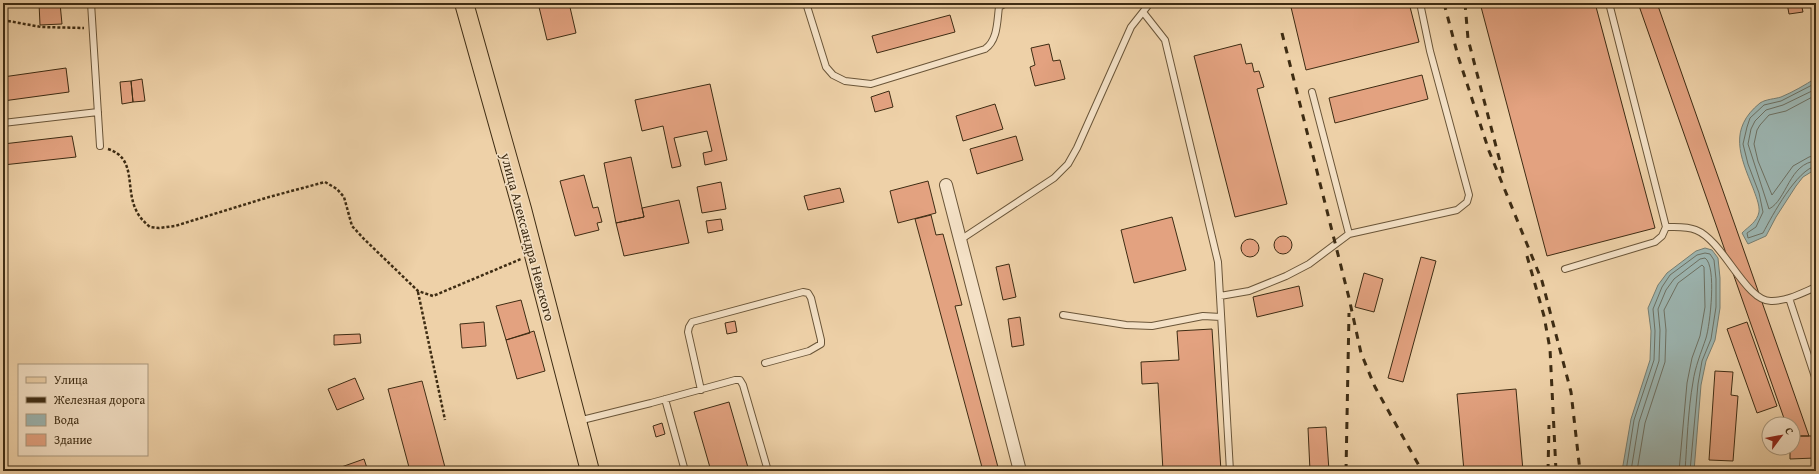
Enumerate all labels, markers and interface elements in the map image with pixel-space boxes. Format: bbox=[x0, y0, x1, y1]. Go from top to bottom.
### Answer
street label: улица Александра Невского bbox=[496, 150, 560, 323]
legend bbox=[18, 364, 148, 456]
text: Улица bbox=[54, 371, 88, 388]
text: Железная дорога bbox=[53, 391, 145, 408]
text: Вода bbox=[54, 411, 79, 428]
north arrow bbox=[1761, 416, 1801, 456]
text: С bbox=[1781, 424, 1798, 438]
text: Здание bbox=[54, 431, 93, 448]

